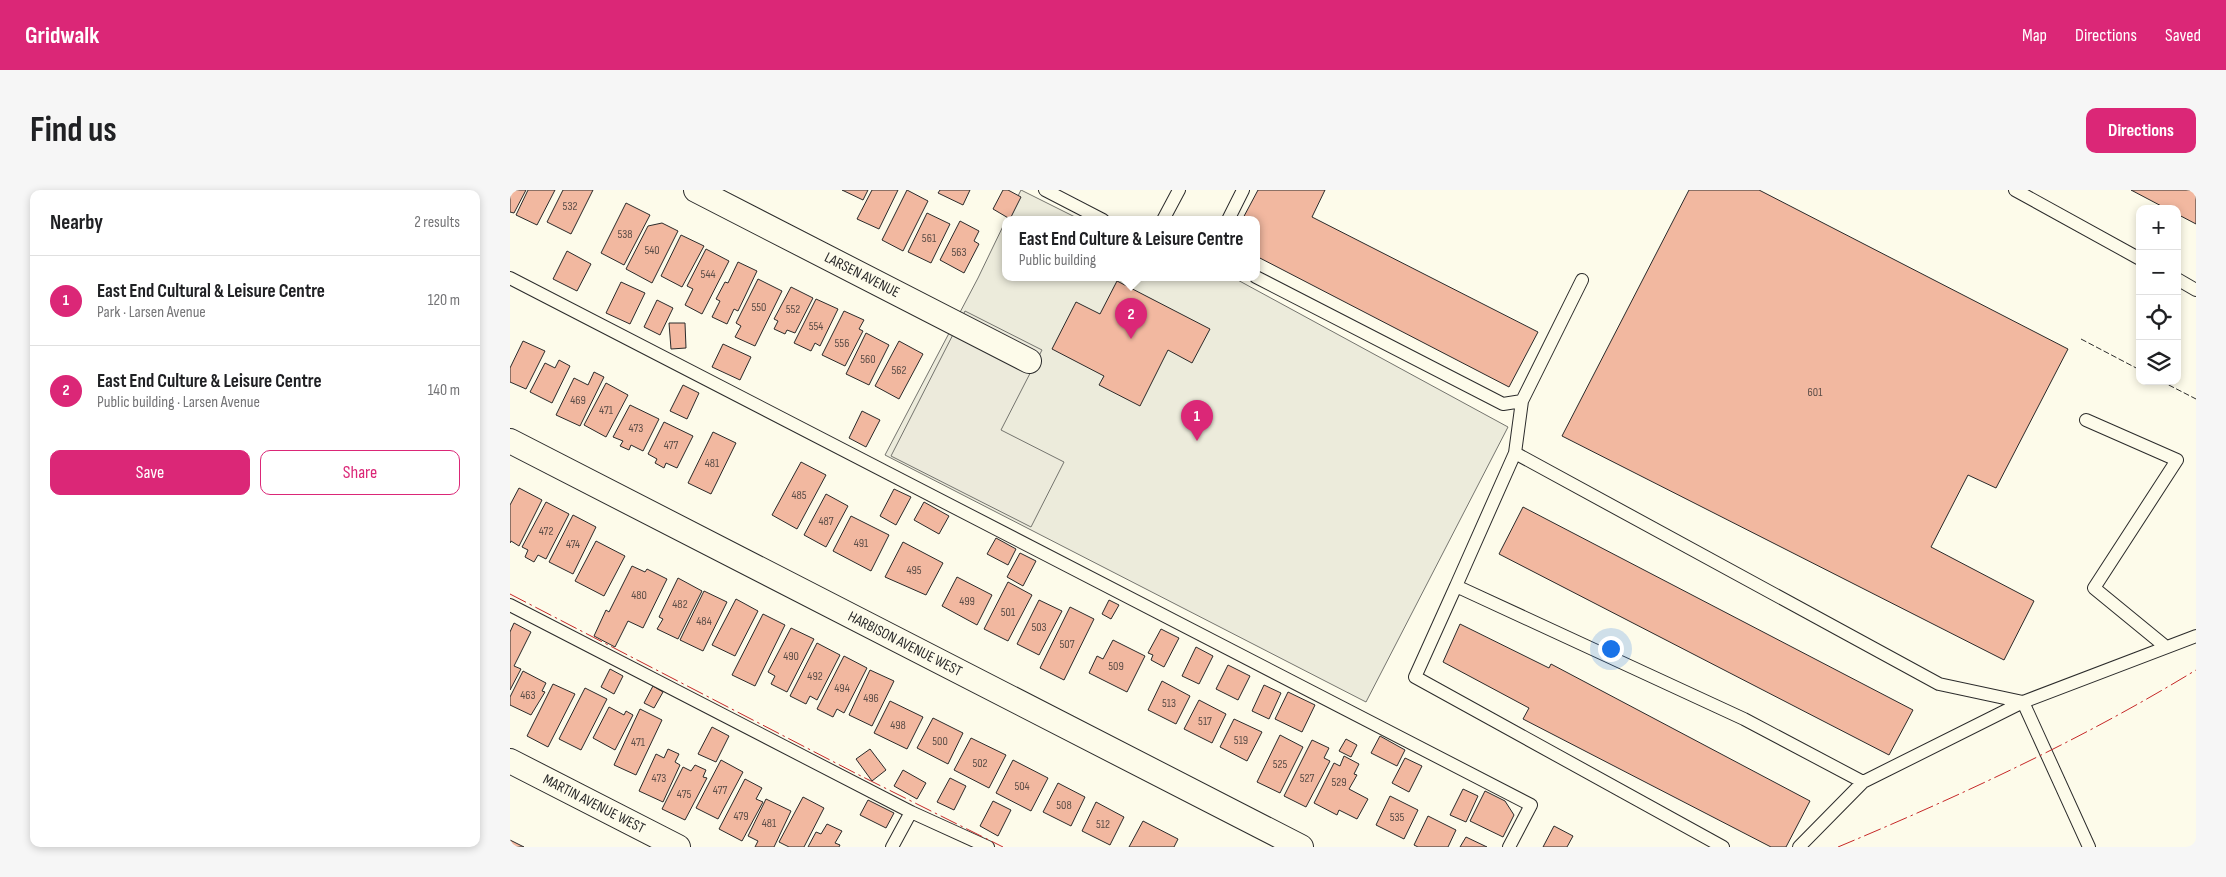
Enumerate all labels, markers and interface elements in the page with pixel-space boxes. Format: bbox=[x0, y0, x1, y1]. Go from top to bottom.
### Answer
text: Gridwalk bbox=[25, 21, 99, 50]
text: Map bbox=[2022, 25, 2047, 46]
text: Directions bbox=[2075, 25, 2137, 46]
text: Saved bbox=[2165, 25, 2201, 46]
button: Directions bbox=[2086, 108, 2196, 153]
text: Find us bbox=[30, 109, 117, 152]
house number: 532 bbox=[563, 199, 577, 214]
map controls bbox=[2136, 205, 2181, 385]
button: + bbox=[2136, 205, 2181, 250]
text: Nearby bbox=[50, 210, 103, 235]
text: 2 results bbox=[414, 213, 460, 232]
popup bbox=[1002, 216, 1260, 281]
house number: 538 bbox=[617, 227, 633, 242]
text: East End Culture & Leisure Centre bbox=[1019, 228, 1243, 251]
house number: 561 bbox=[922, 231, 937, 246]
house number: 540 bbox=[644, 243, 660, 258]
house number: 563 bbox=[951, 245, 967, 260]
street label: LARSEN AVENUE bbox=[821, 248, 903, 302]
button: − bbox=[2136, 250, 2181, 295]
text: Public building bbox=[1019, 251, 1096, 270]
house number: 544 bbox=[701, 267, 715, 282]
text: East End Cultural & Leisure Centre bbox=[97, 280, 325, 303]
text: 1 bbox=[63, 291, 69, 310]
text: 120 m bbox=[428, 291, 460, 310]
button: locate bbox=[2136, 295, 2181, 340]
pin: 2 bbox=[1115, 298, 1147, 339]
house number: 550 bbox=[752, 300, 766, 315]
house number: 552 bbox=[786, 302, 800, 317]
text: Park · Larsen Avenue bbox=[97, 303, 206, 322]
house number: 554 bbox=[809, 319, 823, 334]
house number: 556 bbox=[835, 336, 849, 351]
button: layers bbox=[2136, 340, 2181, 385]
house number: 560 bbox=[860, 352, 876, 367]
house number: 562 bbox=[891, 363, 907, 378]
text: East End Culture & Leisure Centre bbox=[97, 370, 322, 393]
text: 2 bbox=[62, 381, 70, 400]
text: 140 m bbox=[428, 381, 460, 400]
house number: 601 bbox=[1808, 385, 1823, 400]
text: Public building · Larsen Avenue bbox=[97, 393, 260, 412]
house number: 469 bbox=[570, 393, 586, 408]
pin: 1 bbox=[1181, 400, 1213, 441]
house number: 471 bbox=[599, 403, 614, 418]
house number: 473 bbox=[629, 421, 643, 436]
house number: 477 bbox=[664, 438, 678, 453]
button: Save bbox=[50, 450, 250, 495]
button: Share bbox=[260, 450, 460, 495]
house number: 481 bbox=[705, 456, 720, 471]
house number: 485 bbox=[791, 488, 807, 503]
house number: 487 bbox=[818, 514, 834, 529]
house number: 472 bbox=[539, 524, 553, 539]
house number: 491 bbox=[854, 536, 869, 551]
house number: 474 bbox=[566, 537, 580, 552]
house number: 495 bbox=[906, 563, 922, 578]
house number: 480 bbox=[631, 588, 647, 603]
house number: 499 bbox=[959, 594, 975, 609]
house number: 482 bbox=[672, 597, 688, 612]
house number: 501 bbox=[1001, 605, 1016, 620]
street label: HARBISON AVENUE WEST bbox=[845, 607, 965, 681]
house number: 484 bbox=[696, 614, 712, 629]
house number: 503 bbox=[1031, 620, 1047, 635]
your location bbox=[1598, 636, 1624, 662]
house number: 507 bbox=[1060, 637, 1075, 652]
house number: 490 bbox=[783, 649, 799, 664]
house number: 509 bbox=[1108, 659, 1124, 674]
house number: 492 bbox=[807, 669, 823, 684]
house number: 494 bbox=[834, 681, 850, 696]
house number: 463 bbox=[520, 688, 536, 703]
house number: 496 bbox=[863, 691, 879, 706]
house number: 513 bbox=[1162, 696, 1176, 711]
house number: 517 bbox=[1198, 714, 1212, 729]
house number: 498 bbox=[890, 718, 906, 733]
house number: 519 bbox=[1234, 733, 1248, 748]
house number: 500 bbox=[932, 734, 948, 749]
house number: 471 bbox=[631, 735, 646, 750]
house number: 502 bbox=[972, 756, 988, 771]
house number: 525 bbox=[1273, 757, 1287, 772]
street label: MARTIN AVENUE WEST bbox=[540, 770, 648, 838]
house number: 473 bbox=[652, 771, 666, 786]
house number: 527 bbox=[1300, 771, 1314, 786]
house number: 529 bbox=[1331, 775, 1347, 790]
house number: 504 bbox=[1014, 779, 1030, 794]
house number: 477 bbox=[713, 783, 727, 798]
house number: 475 bbox=[677, 787, 691, 802]
house number: 508 bbox=[1056, 798, 1072, 813]
house number: 479 bbox=[733, 809, 749, 824]
house number: 535 bbox=[1390, 810, 1405, 825]
house number: 481 bbox=[762, 816, 777, 831]
house number: 512 bbox=[1096, 817, 1110, 832]

